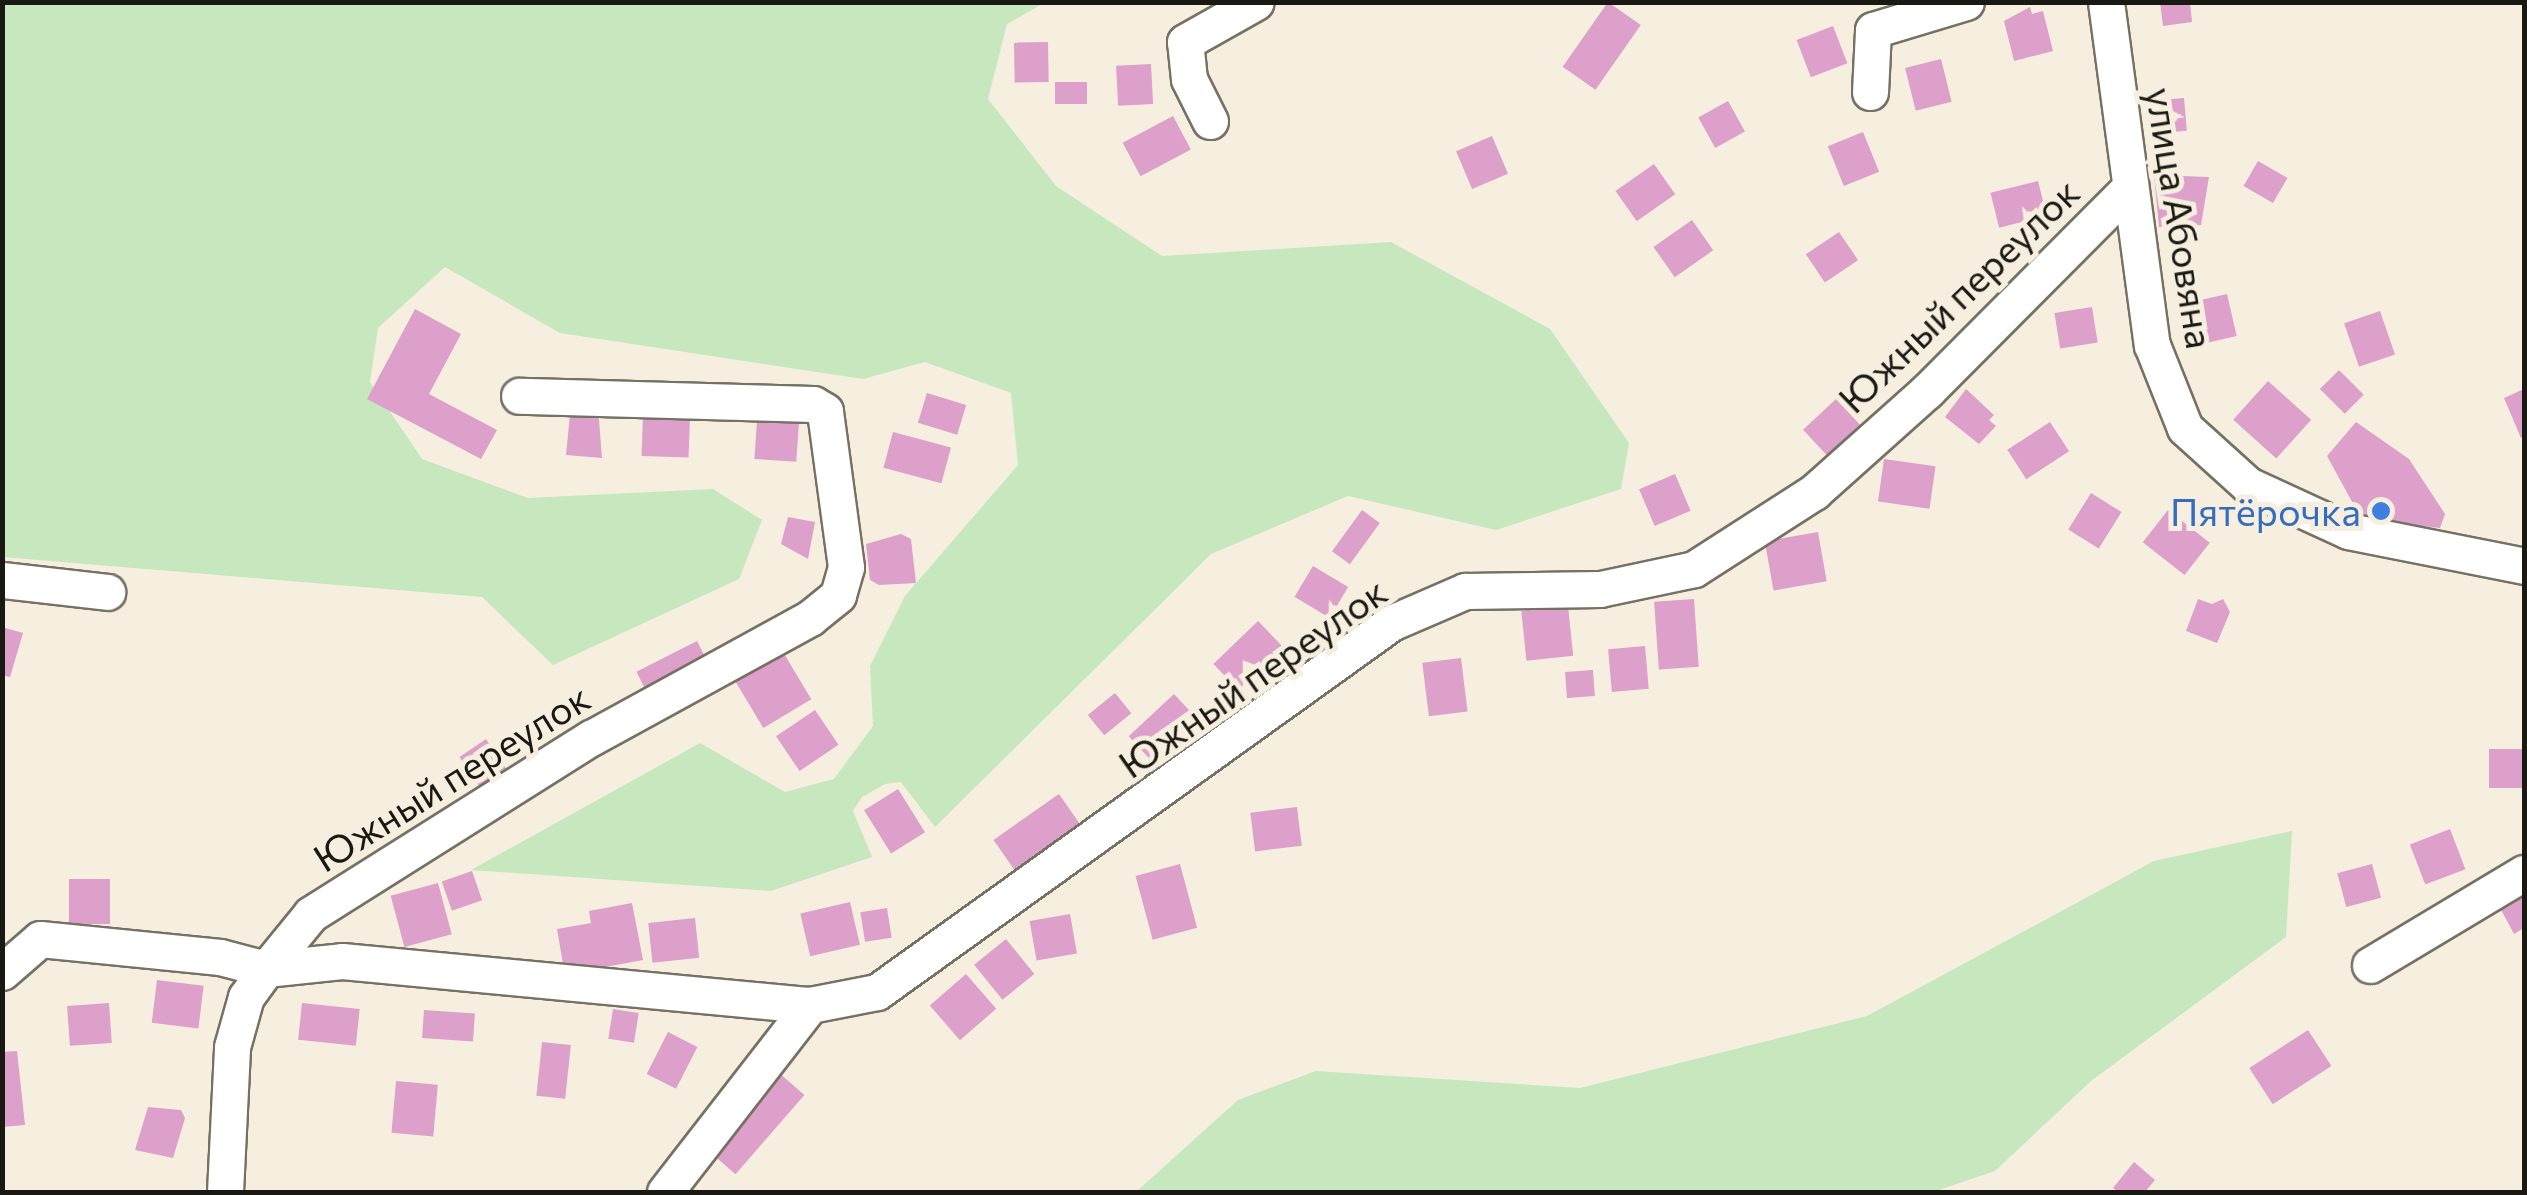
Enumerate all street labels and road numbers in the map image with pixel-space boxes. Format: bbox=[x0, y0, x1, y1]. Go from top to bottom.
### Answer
street label: улица Абовяна bbox=[2138, 84, 2224, 352]
street label: Южный переулок bbox=[1828, 169, 2088, 421]
street label: Южный переулок bbox=[1109, 568, 1395, 786]
street label: Южный переулок bbox=[305, 674, 597, 880]

